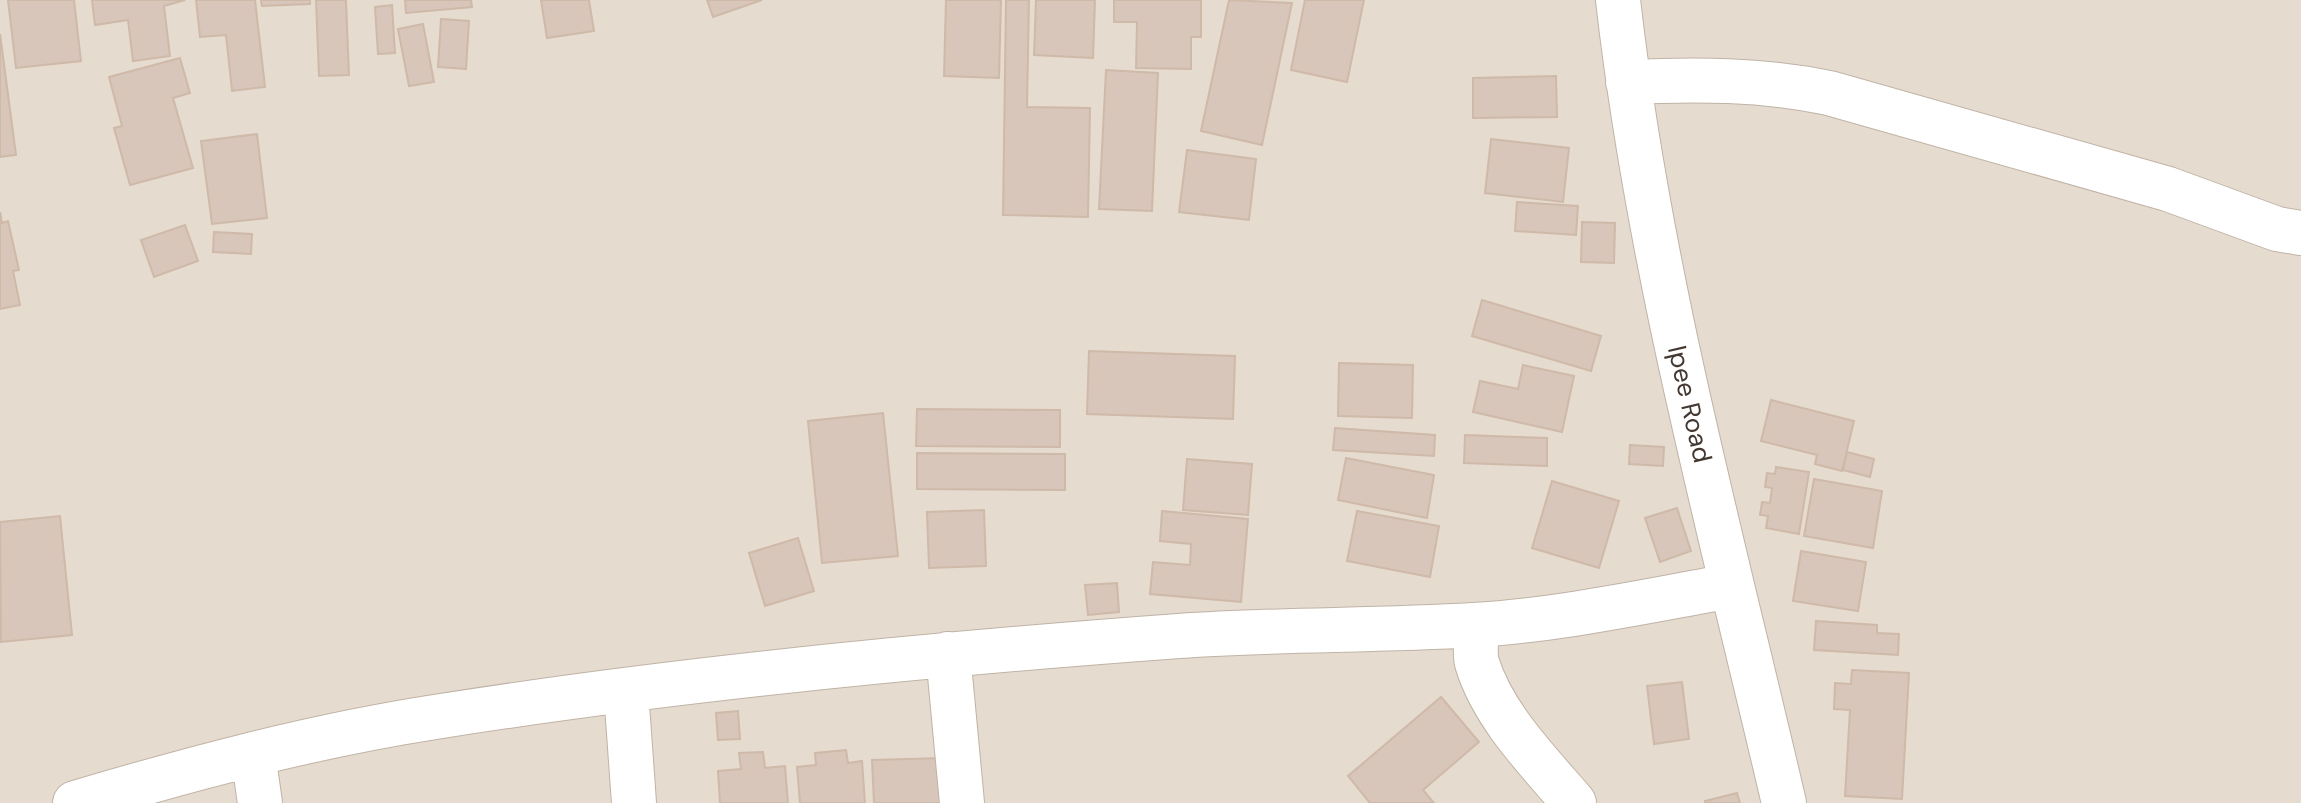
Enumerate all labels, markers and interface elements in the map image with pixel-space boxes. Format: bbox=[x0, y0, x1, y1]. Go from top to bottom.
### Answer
street label: Ipee Road bbox=[1660, 342, 1720, 466]

